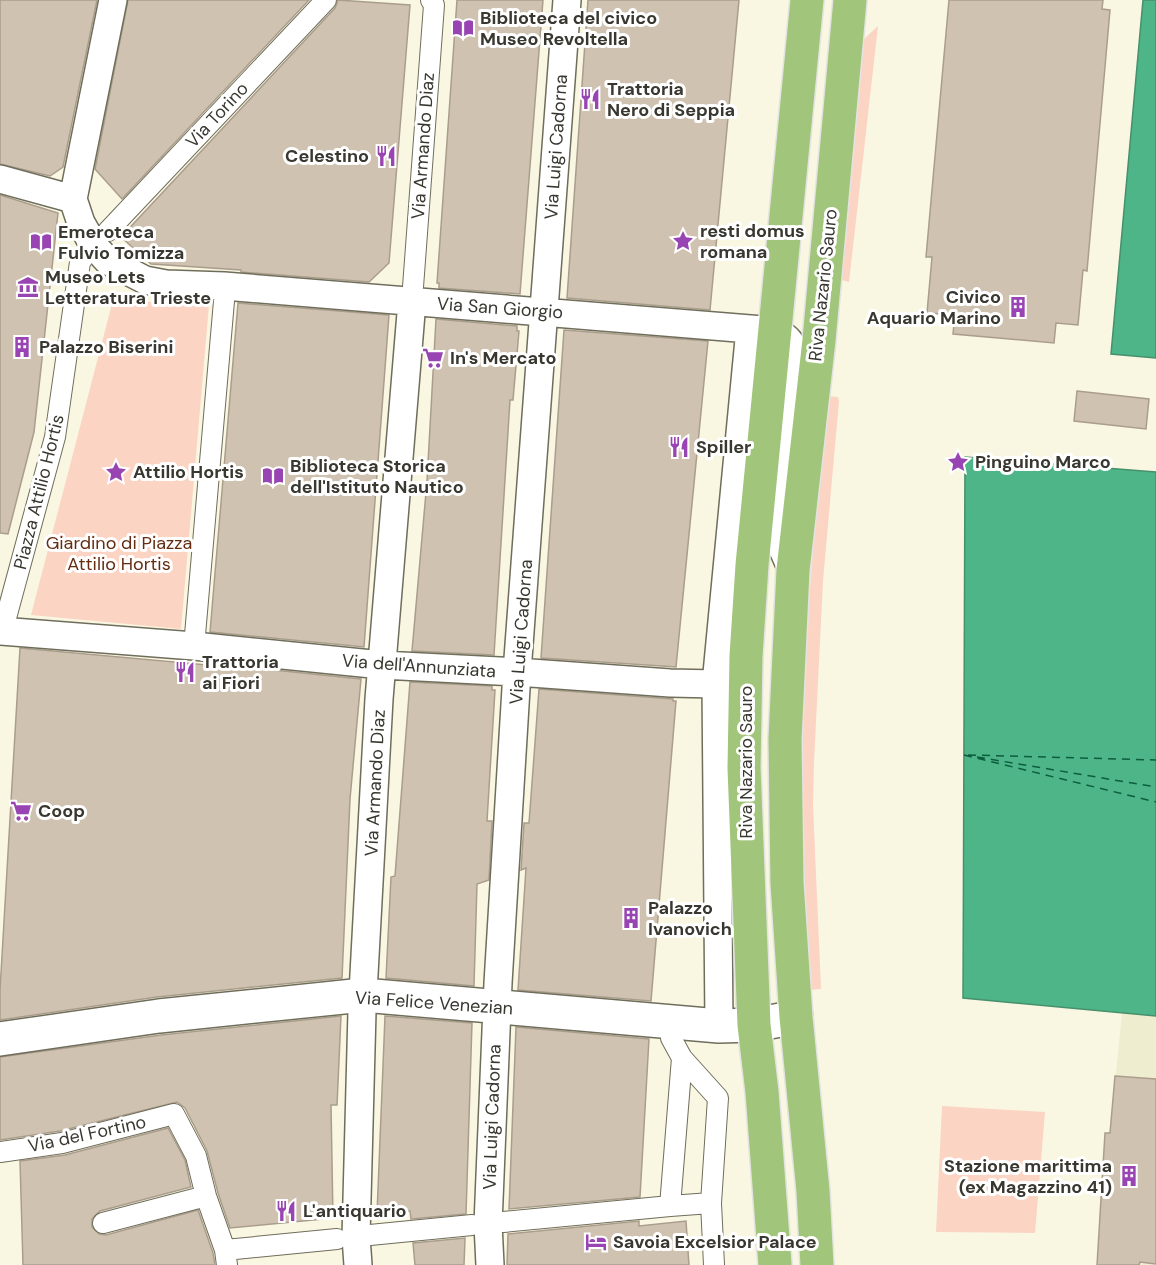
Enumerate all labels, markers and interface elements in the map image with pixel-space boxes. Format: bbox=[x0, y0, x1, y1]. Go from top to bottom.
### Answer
place label: Biblioteca del civico Museo Revoltella bbox=[480, 6, 657, 51]
library icon: Biblioteca del civico Museo Revoltella bbox=[451, 16, 475, 40]
street label: Via Armando Diaz bbox=[406, 72, 440, 220]
street label: Via Luigi Cadorna bbox=[539, 74, 573, 220]
street label: Via Torino bbox=[180, 77, 254, 153]
place label: Trattoria Nero di Seppia bbox=[607, 77, 735, 122]
restaurant icon: Trattoria Nero di Seppia bbox=[578, 87, 602, 111]
place label: Celestino bbox=[285, 144, 369, 168]
restaurant icon: Celestino bbox=[374, 144, 398, 168]
street label: Riva Nazario Sauro bbox=[803, 208, 843, 362]
place label: resti domus romana bbox=[700, 219, 805, 264]
place label: Emeroteca Fulvio Tomizza bbox=[58, 220, 184, 265]
place icon: resti domus romana bbox=[671, 229, 695, 253]
library icon: Emeroteca Fulvio Tomizza bbox=[29, 230, 53, 254]
place label: Museo Lets Letteratura Trieste bbox=[45, 265, 211, 310]
museum icon: Museo Lets Letteratura Trieste bbox=[16, 275, 40, 299]
place label: Civico Aquario Marino bbox=[867, 285, 1001, 330]
street label: Via San Giorgio bbox=[436, 292, 564, 324]
building icon: Civico Aquario Marino bbox=[1006, 295, 1030, 319]
building icon: Palazzo Biserini bbox=[10, 335, 34, 359]
place label: Palazzo Biserini bbox=[39, 335, 173, 359]
supermarket icon: In's Mercato bbox=[421, 346, 445, 370]
place label: In's Mercato bbox=[450, 346, 556, 370]
street label: Piazza Attilio Hortis bbox=[8, 412, 70, 572]
restaurant icon: Spiller bbox=[667, 435, 691, 459]
place label: Spiller bbox=[696, 435, 751, 459]
place icon: Pinguino Marco bbox=[946, 450, 970, 474]
place label: Pinguino Marco bbox=[975, 450, 1111, 474]
place label: Biblioteca Storica dell'Istituto Nautico bbox=[290, 454, 464, 499]
place icon: Attilio Hortis bbox=[104, 460, 128, 484]
place label: Attilio Hortis bbox=[133, 460, 244, 484]
library icon: Biblioteca Storica dell'Istituto Nautico bbox=[261, 464, 285, 488]
park label: Giardino di Piazza Attilio Hortis bbox=[46, 531, 192, 576]
street label: Via Luigi Cadorna bbox=[504, 559, 538, 705]
street label: Via dell'Annunziata bbox=[341, 649, 497, 683]
place label: Trattoria ai Fiori bbox=[202, 650, 279, 695]
restaurant icon: Trattoria ai Fiori bbox=[173, 660, 197, 684]
street label: Riva Nazario Sauro bbox=[734, 686, 758, 838]
street label: Via Armando Diaz bbox=[359, 709, 391, 857]
supermarket icon: Coop bbox=[9, 799, 33, 823]
place label: Coop bbox=[38, 799, 85, 823]
place label: Palazzo Ivanovich bbox=[648, 896, 732, 941]
building icon: Palazzo Ivanovich bbox=[619, 906, 643, 930]
street label: Via Felice Venezian bbox=[354, 986, 514, 1020]
street label: Via Luigi Cadorna bbox=[477, 1044, 507, 1190]
street label: Via del Fortino bbox=[26, 1110, 148, 1158]
place label: Stazione marittima (ex Magazzino 41) bbox=[944, 1154, 1112, 1199]
building icon: Stazione marittima (ex Magazzino 41) bbox=[1117, 1164, 1141, 1188]
restaurant icon: L'antiquario bbox=[274, 1199, 298, 1223]
place label: L'antiquario bbox=[303, 1199, 407, 1223]
hotel icon: Savoia Excelsior Palace bbox=[584, 1230, 608, 1254]
place label: Savoia Excelsior Palace bbox=[613, 1230, 817, 1254]

